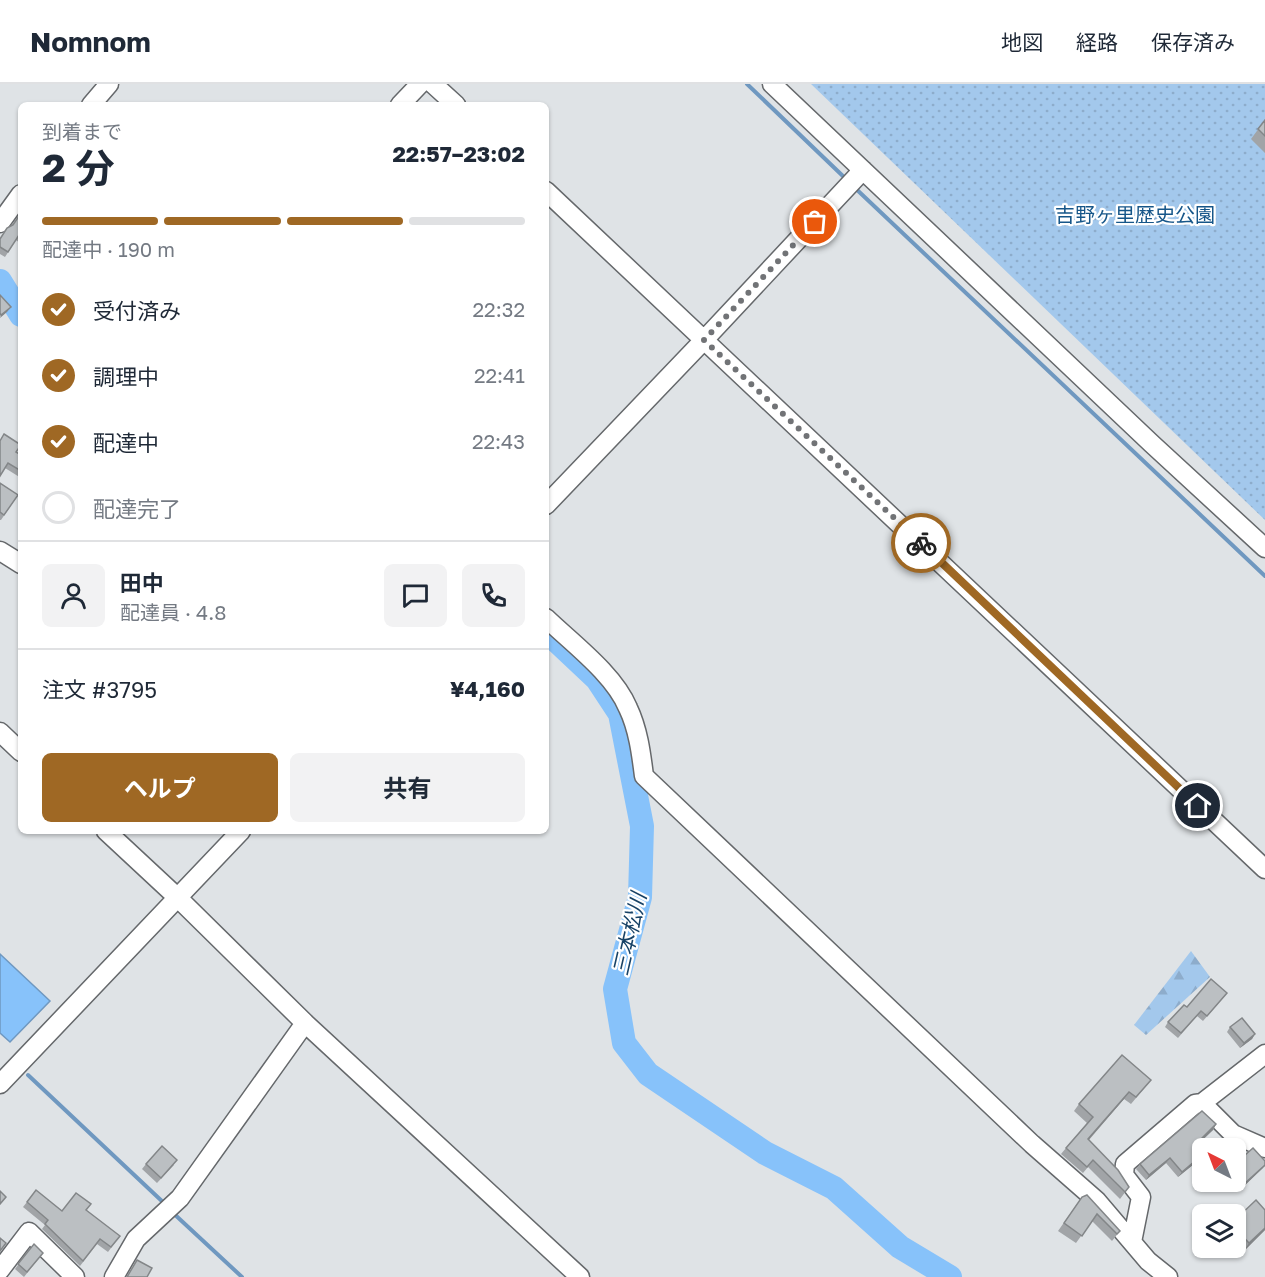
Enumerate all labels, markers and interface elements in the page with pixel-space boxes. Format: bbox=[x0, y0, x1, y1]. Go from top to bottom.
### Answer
text: Nomnom bbox=[30, 25, 151, 58]
text: 地図 bbox=[1001, 29, 1043, 55]
text: 経路 bbox=[1076, 29, 1118, 55]
text: 保存済み bbox=[1151, 29, 1235, 55]
text: 到着まで bbox=[42, 119, 122, 143]
text: 22:57–23:02 bbox=[392, 140, 525, 167]
text: 2 分 bbox=[42, 144, 115, 191]
pin bbox=[789, 196, 840, 247]
park label: 吉野ヶ里歴史公園 bbox=[1055, 202, 1215, 226]
icon: bag bbox=[798, 205, 831, 238]
text: 配達中 · 190 m bbox=[42, 237, 175, 261]
icon: check bbox=[42, 293, 75, 326]
text: 受付済み bbox=[93, 297, 181, 324]
text: 22:32 bbox=[473, 297, 525, 321]
icon: check bbox=[42, 359, 75, 392]
text: 調理中 bbox=[93, 363, 159, 390]
text: 22:41 bbox=[474, 363, 525, 387]
icon: check bbox=[42, 425, 75, 458]
text: 配達中 bbox=[93, 429, 159, 456]
text: 22:43 bbox=[472, 429, 525, 453]
text: 配達完了 bbox=[93, 495, 181, 522]
courier bbox=[891, 513, 951, 573]
icon: bike bbox=[905, 527, 938, 560]
button: person bbox=[42, 564, 105, 627]
button: chat bbox=[384, 564, 447, 627]
button: phone bbox=[462, 564, 525, 627]
text: 田中 bbox=[120, 569, 164, 596]
text: 配達員 · 4.8 bbox=[120, 600, 226, 624]
text: ¥4,160 bbox=[450, 675, 525, 702]
text: 注文 #3795 bbox=[42, 676, 157, 703]
button: ヘルプ bbox=[42, 753, 278, 822]
button: 共有 bbox=[290, 753, 525, 822]
pin bbox=[1172, 780, 1223, 831]
icon: home bbox=[1181, 789, 1214, 822]
water label: 三本松川 bbox=[607, 888, 652, 978]
north arrow bbox=[1192, 1138, 1246, 1192]
map controls bbox=[1192, 1138, 1246, 1258]
button: layers bbox=[1192, 1204, 1246, 1258]

